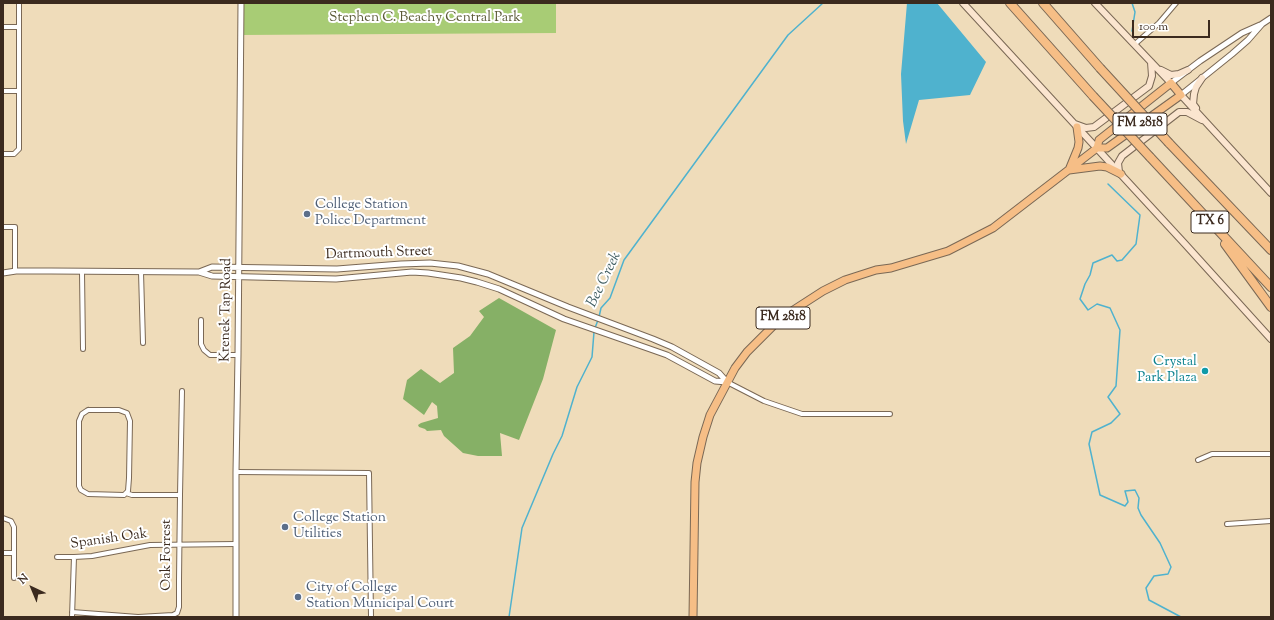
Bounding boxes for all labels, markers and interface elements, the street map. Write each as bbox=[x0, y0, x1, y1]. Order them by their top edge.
park label: Stephen C. Beachy Central Park bbox=[329, 11, 521, 27]
scale bar bbox=[1134, 12, 1212, 38]
text: 100 m bbox=[1139, 18, 1168, 36]
road number: FM 2818 bbox=[1113, 113, 1167, 135]
place label: College Station Police Department bbox=[315, 198, 426, 230]
marker: College Station Police Department bbox=[302, 209, 312, 219]
road number: TX 6 bbox=[1191, 211, 1229, 233]
street label: Dartmouth Street bbox=[325, 244, 433, 264]
water label: Bee Creek bbox=[584, 250, 626, 310]
street label: Krenek Tap Road bbox=[218, 258, 236, 362]
road number: FM 2818 bbox=[756, 307, 810, 329]
place label: Crystal Park Plaza bbox=[1137, 355, 1197, 388]
marker: Crystal Park Plaza bbox=[1200, 366, 1210, 376]
place label: College Station Utilities bbox=[293, 511, 386, 544]
street label: Oak Forrest bbox=[160, 519, 176, 591]
marker: College Station Utilities bbox=[280, 522, 290, 532]
street label: Spanish Oak bbox=[69, 526, 149, 554]
north arrow bbox=[12, 568, 52, 608]
text: N bbox=[15, 571, 32, 588]
place label: City of College Station Municipal Court bbox=[306, 581, 454, 614]
marker: City of College Station Municipal Court bbox=[293, 592, 303, 602]

